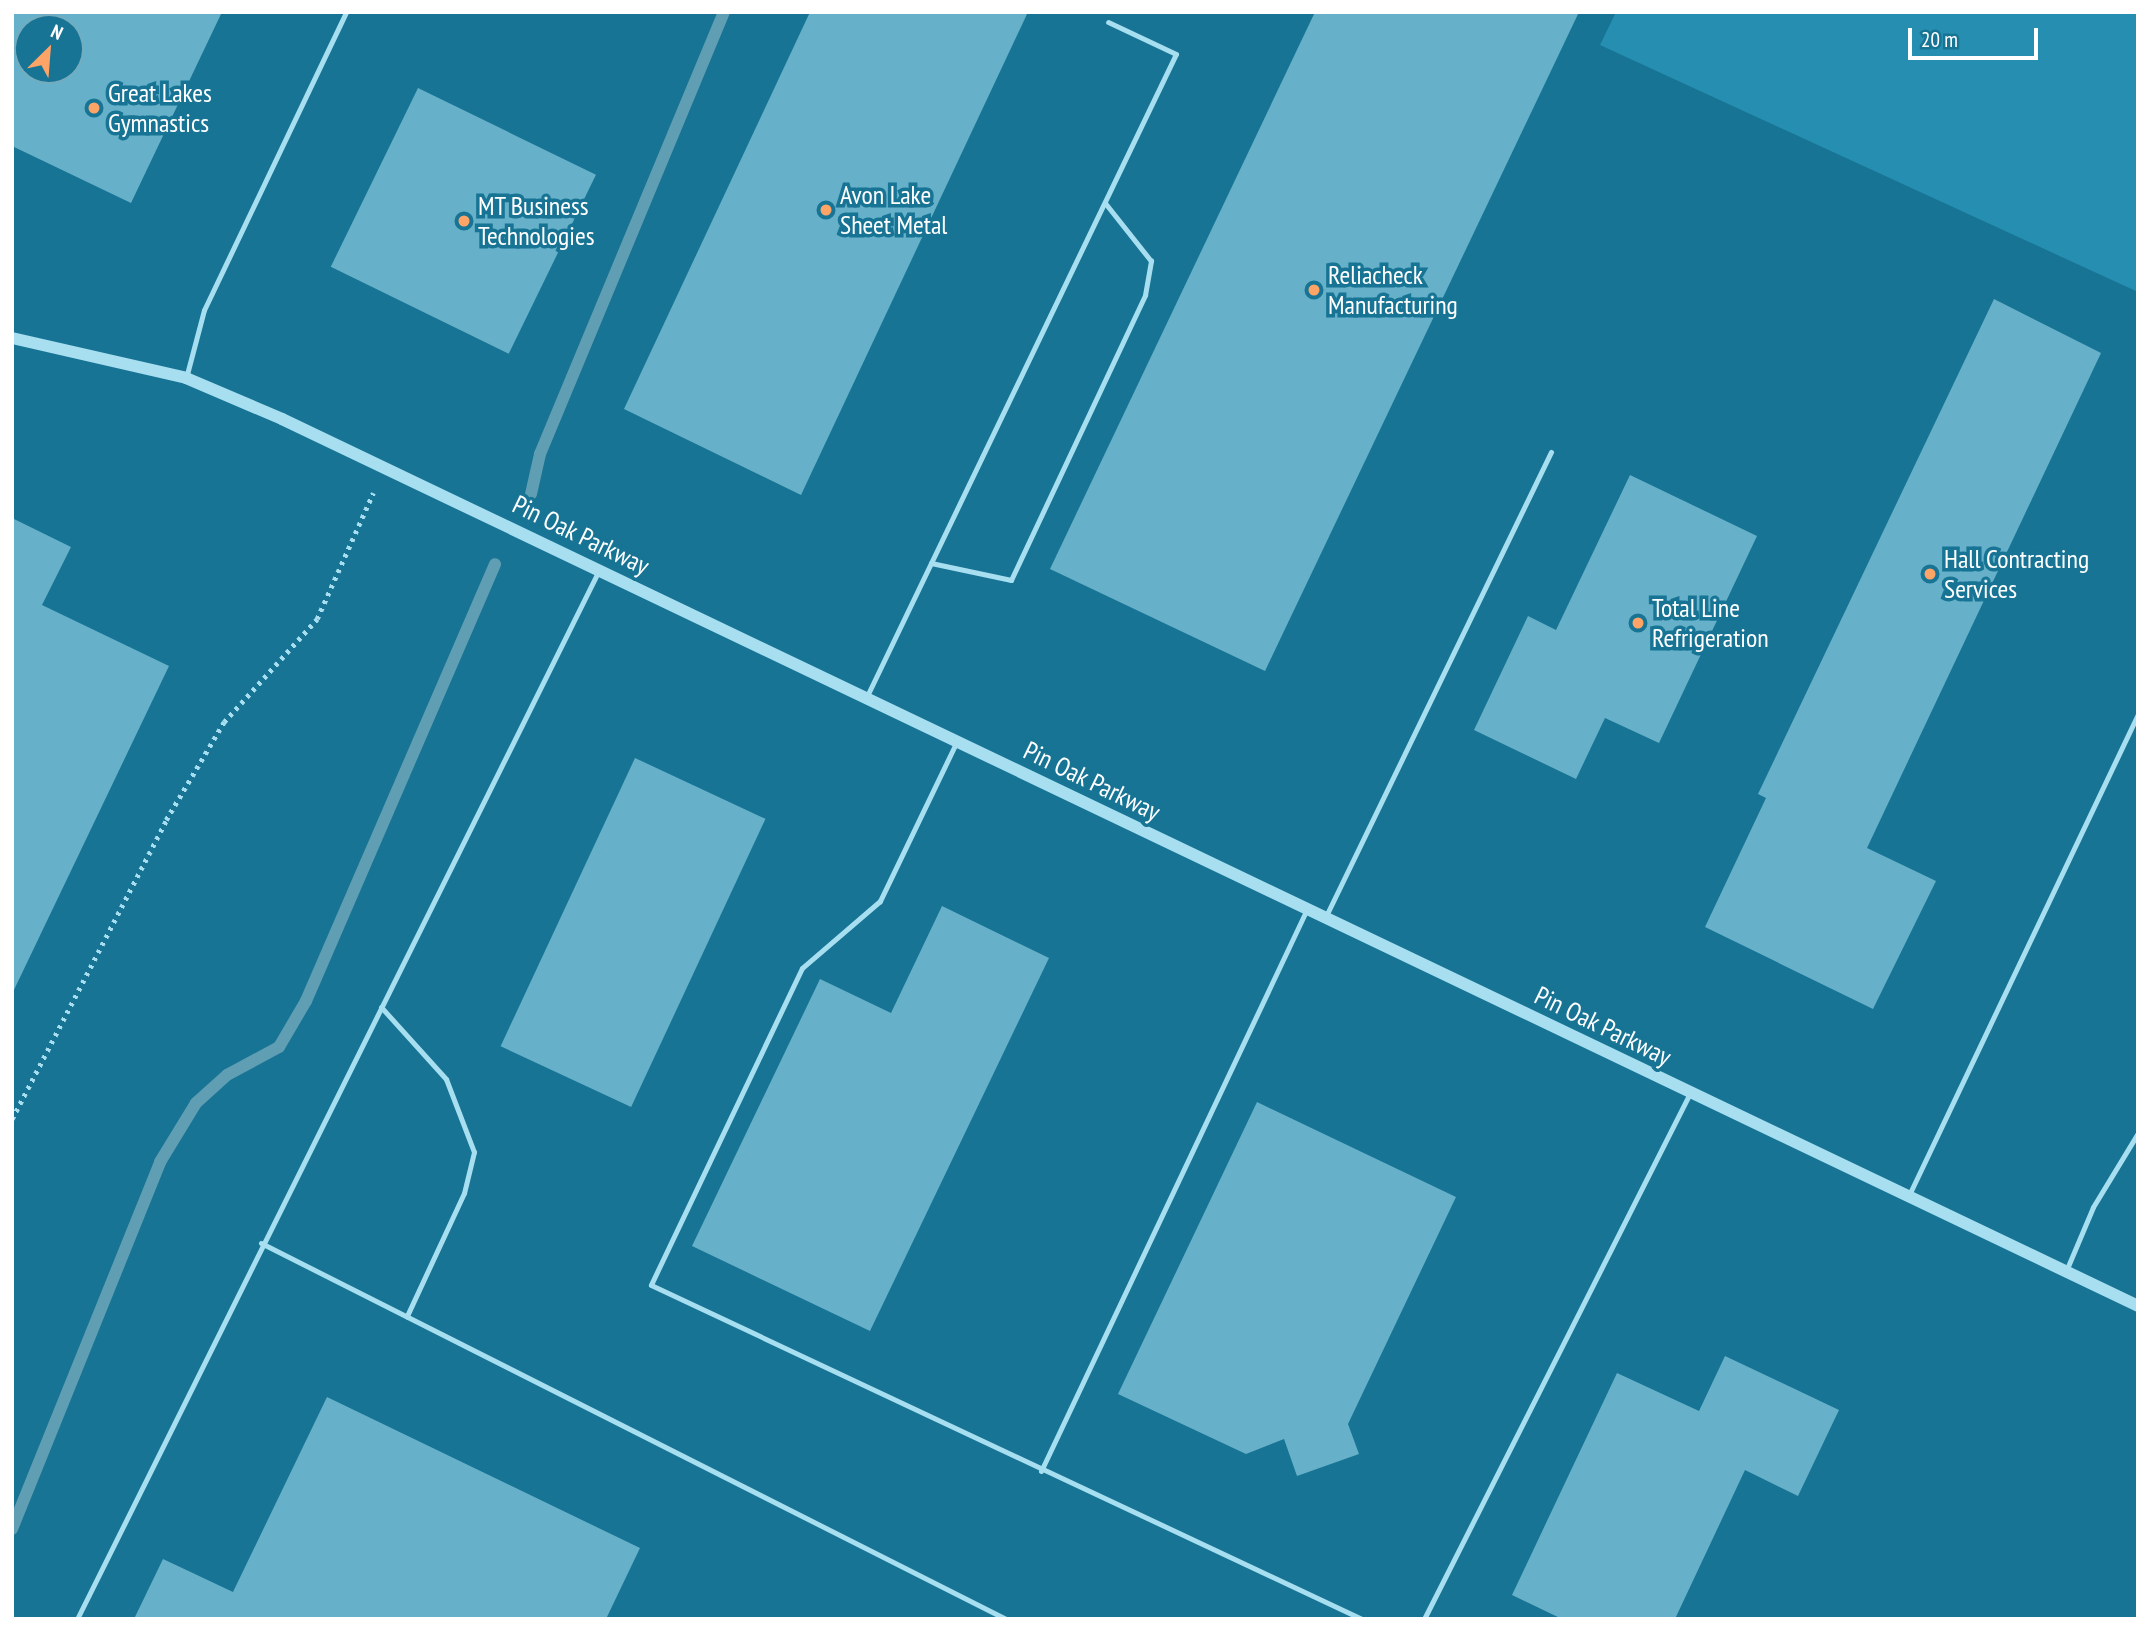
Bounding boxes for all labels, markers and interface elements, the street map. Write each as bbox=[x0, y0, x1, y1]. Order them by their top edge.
north arrow bbox=[14, 14, 84, 84]
scale bar bbox=[1912, 14, 2042, 58]
text: N bbox=[47, 19, 67, 45]
text: 20 m bbox=[1921, 26, 1958, 53]
place label: Great Lakes Gymnastics bbox=[108, 77, 212, 138]
marker: Great Lakes Gymnastics bbox=[86, 100, 102, 116]
place label: Avon Lake Sheet Metal bbox=[840, 179, 947, 241]
place label: MT Business Technologies bbox=[478, 190, 595, 252]
marker: Avon Lake Sheet Metal bbox=[818, 202, 834, 218]
marker: MT Business Technologies bbox=[456, 213, 472, 229]
place label: Reliacheck Manufacturing bbox=[1328, 259, 1458, 320]
marker: Reliacheck Manufacturing bbox=[1306, 282, 1322, 298]
street label: Pin Oak Parkway bbox=[507, 488, 655, 582]
place label: Hall Contracting Services bbox=[1944, 543, 2089, 604]
marker: Hall Contracting Services bbox=[1922, 566, 1938, 582]
place label: Total Line Refrigeration bbox=[1652, 592, 1769, 654]
marker: Total Line Refrigeration bbox=[1630, 615, 1646, 631]
street label: Pin Oak Parkway bbox=[1018, 734, 1166, 828]
street label: Pin Oak Parkway bbox=[1529, 979, 1677, 1073]

